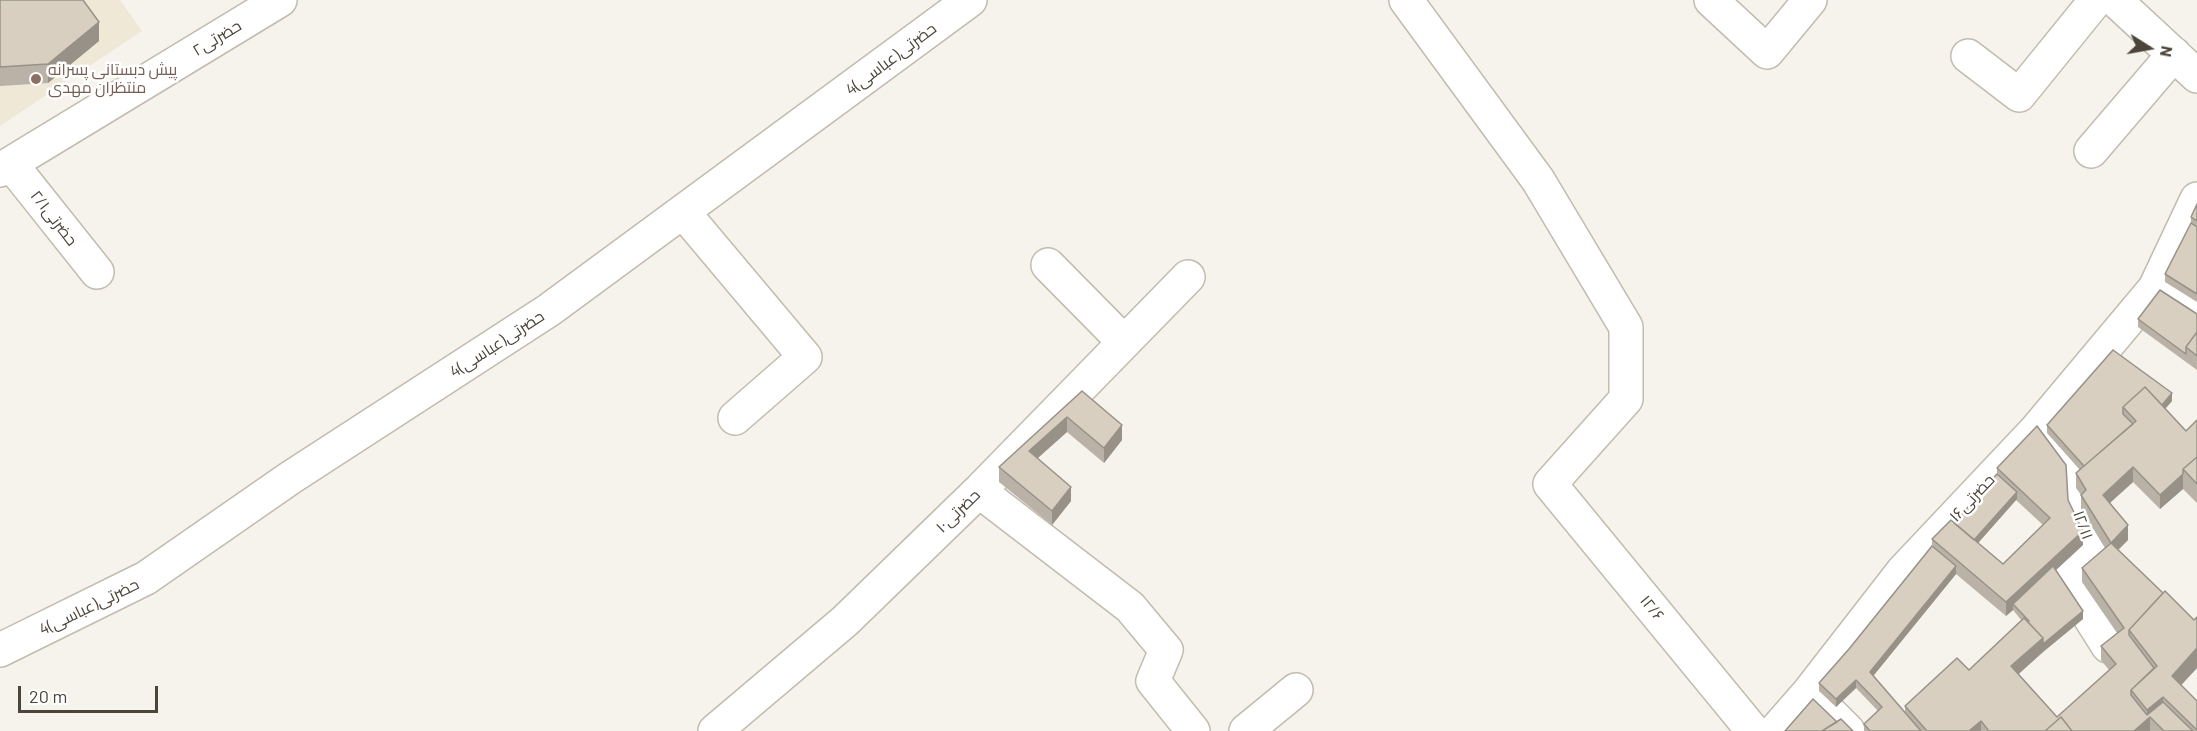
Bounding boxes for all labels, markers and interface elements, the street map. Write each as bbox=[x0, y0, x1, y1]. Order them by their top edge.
street label: حضرتی۲ bbox=[189, 16, 245, 60]
north arrow bbox=[2119, 18, 2179, 78]
street label: 4حضرتی(عباسی) bbox=[842, 19, 940, 99]
text: N bbox=[2157, 44, 2178, 59]
place label: پیش دبستانی پسرانه منتظران مهدی bbox=[48, 60, 177, 98]
marker: پیش دبستانی پسرانه منتظران مهدی bbox=[29, 72, 43, 86]
street label: حضرتی۲/۱ bbox=[26, 186, 82, 250]
street label: 4حضرتی(عباسی) bbox=[446, 306, 548, 382]
street label: حضرتی۱۶ bbox=[1945, 470, 1999, 526]
street label: حضرتی۱۰ bbox=[932, 485, 984, 537]
street label: ۱۲/۱۱ bbox=[2069, 508, 2097, 542]
street label: 4حضرتی(عباسی) bbox=[36, 575, 142, 639]
street label: ۱۲/۶ bbox=[1636, 591, 1668, 625]
scale bar bbox=[21, 674, 160, 712]
text: 20 m bbox=[29, 685, 67, 707]

